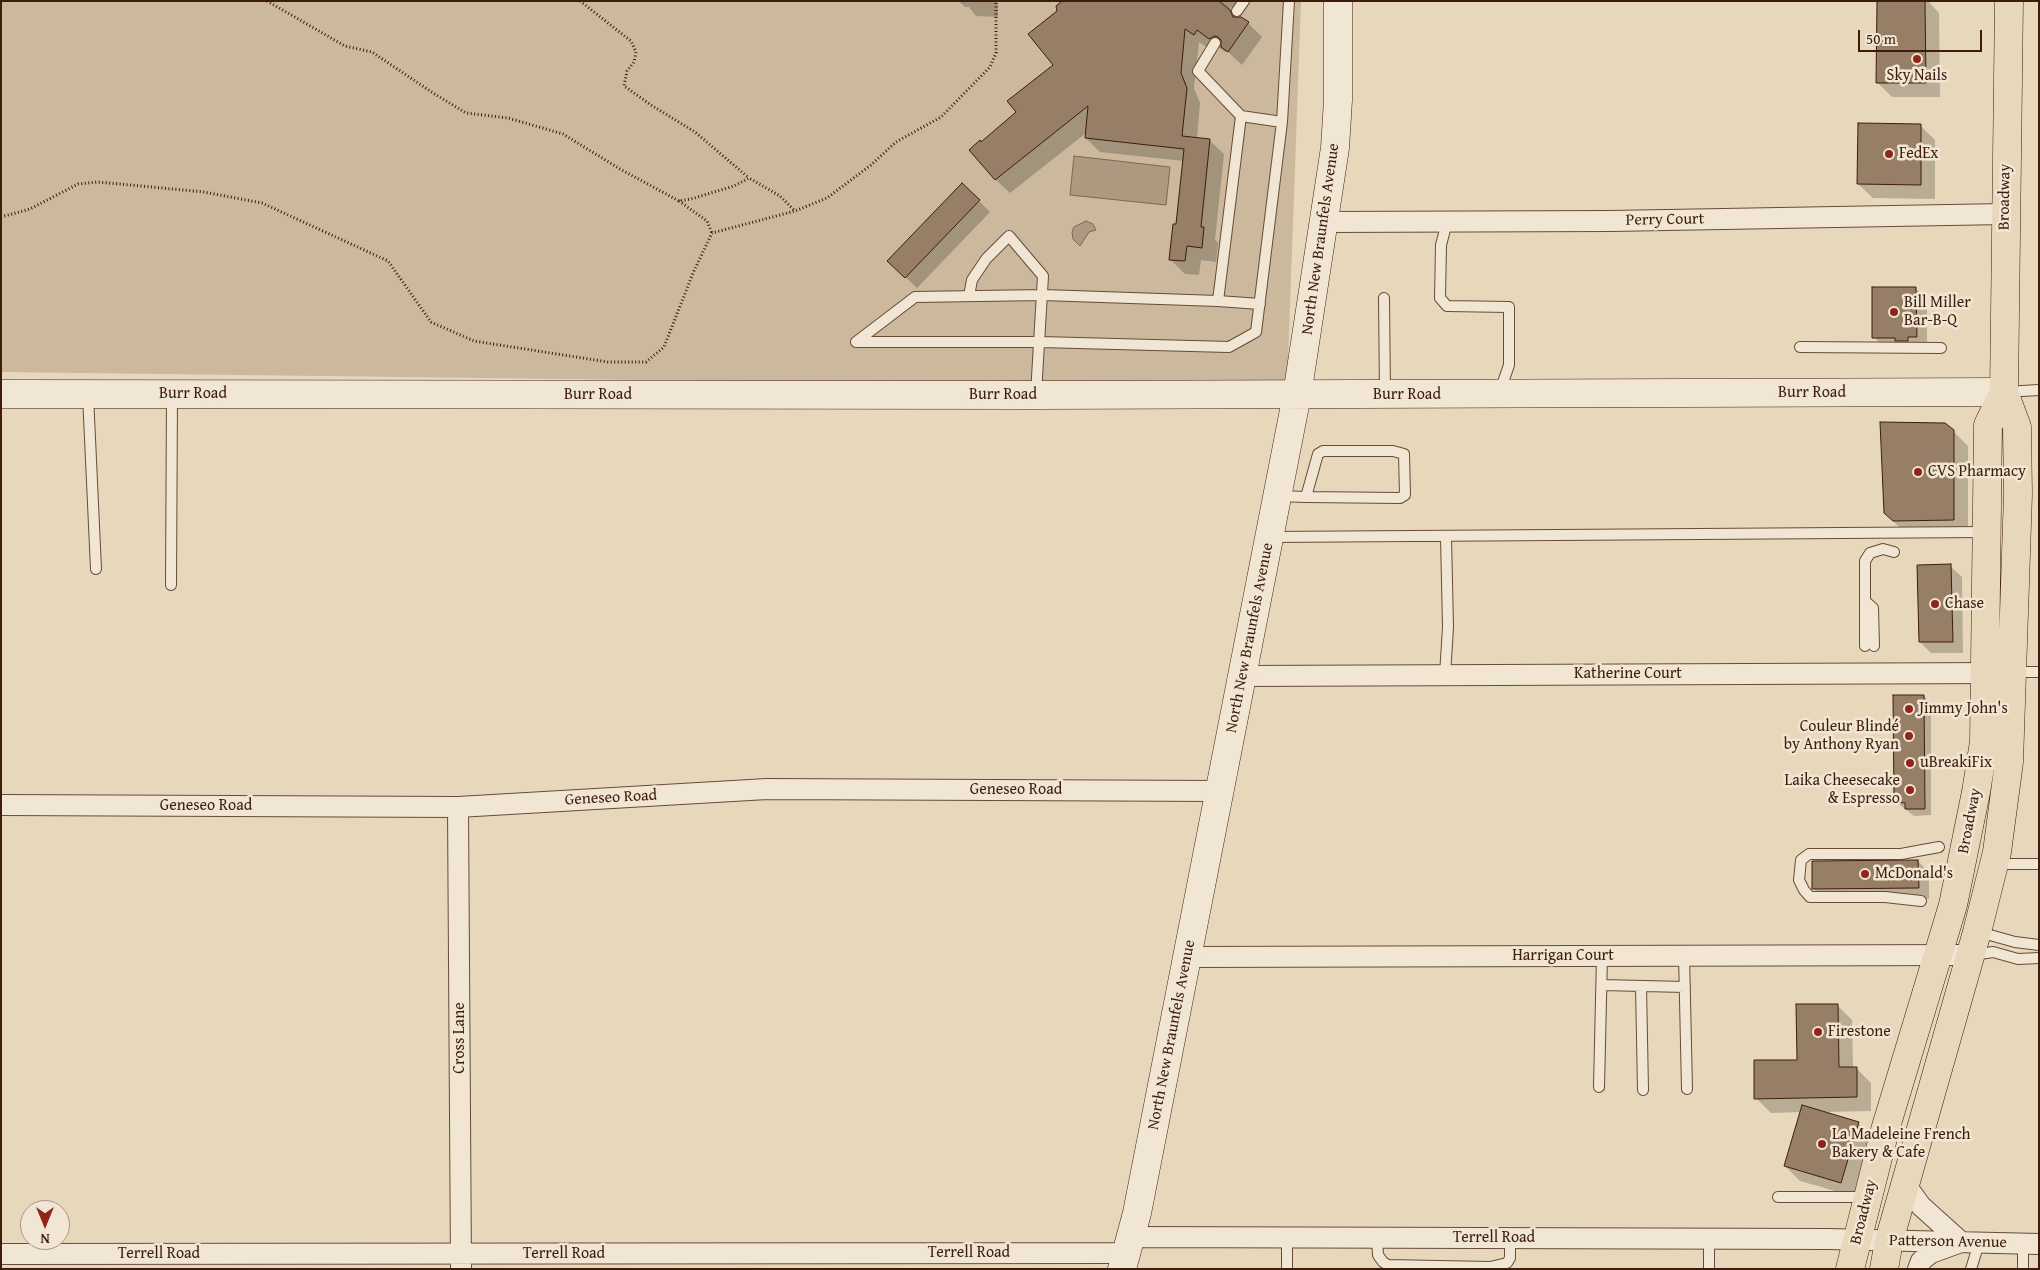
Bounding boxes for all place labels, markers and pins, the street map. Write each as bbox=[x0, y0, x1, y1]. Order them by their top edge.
marker: Sky Nails bbox=[1911, 53, 1923, 65]
place label: Sky Nails bbox=[1887, 66, 1947, 86]
place label: FedEx bbox=[1899, 144, 1938, 164]
marker: FedEx bbox=[1883, 148, 1895, 160]
place label: Bill Miller Bar-B-Q bbox=[1904, 293, 1971, 331]
marker: Bill Miller Bar-B-Q bbox=[1888, 306, 1900, 318]
place label: CVS Pharmacy bbox=[1928, 462, 2026, 482]
marker: CVS Pharmacy bbox=[1912, 466, 1924, 478]
place label: Chase bbox=[1945, 594, 1984, 614]
marker: Chase bbox=[1929, 598, 1941, 610]
place label: Jimmy John's bbox=[1919, 699, 2008, 719]
marker: Jimmy John's bbox=[1903, 703, 1915, 715]
place label: Couleur Blindé by Anthony Ryan bbox=[1784, 717, 1899, 755]
marker: Couleur Blindé by Anthony Ryan bbox=[1903, 730, 1915, 742]
place label: uBreakiFix bbox=[1920, 753, 1992, 773]
marker: uBreakiFix bbox=[1904, 757, 1916, 769]
place label: Laika Cheesecake & Espresso bbox=[1784, 771, 1900, 809]
marker: Laika Cheesecake & Espresso bbox=[1904, 784, 1916, 796]
place label: McDonald's bbox=[1875, 864, 1953, 884]
marker: McDonald's bbox=[1859, 868, 1871, 880]
place label: Firestone bbox=[1828, 1022, 1891, 1042]
marker: Firestone bbox=[1812, 1026, 1824, 1038]
place label: La Madeleine French Bakery & Cafe bbox=[1832, 1125, 1971, 1163]
marker: La Madeleine French Bakery & Cafe bbox=[1816, 1138, 1828, 1150]

